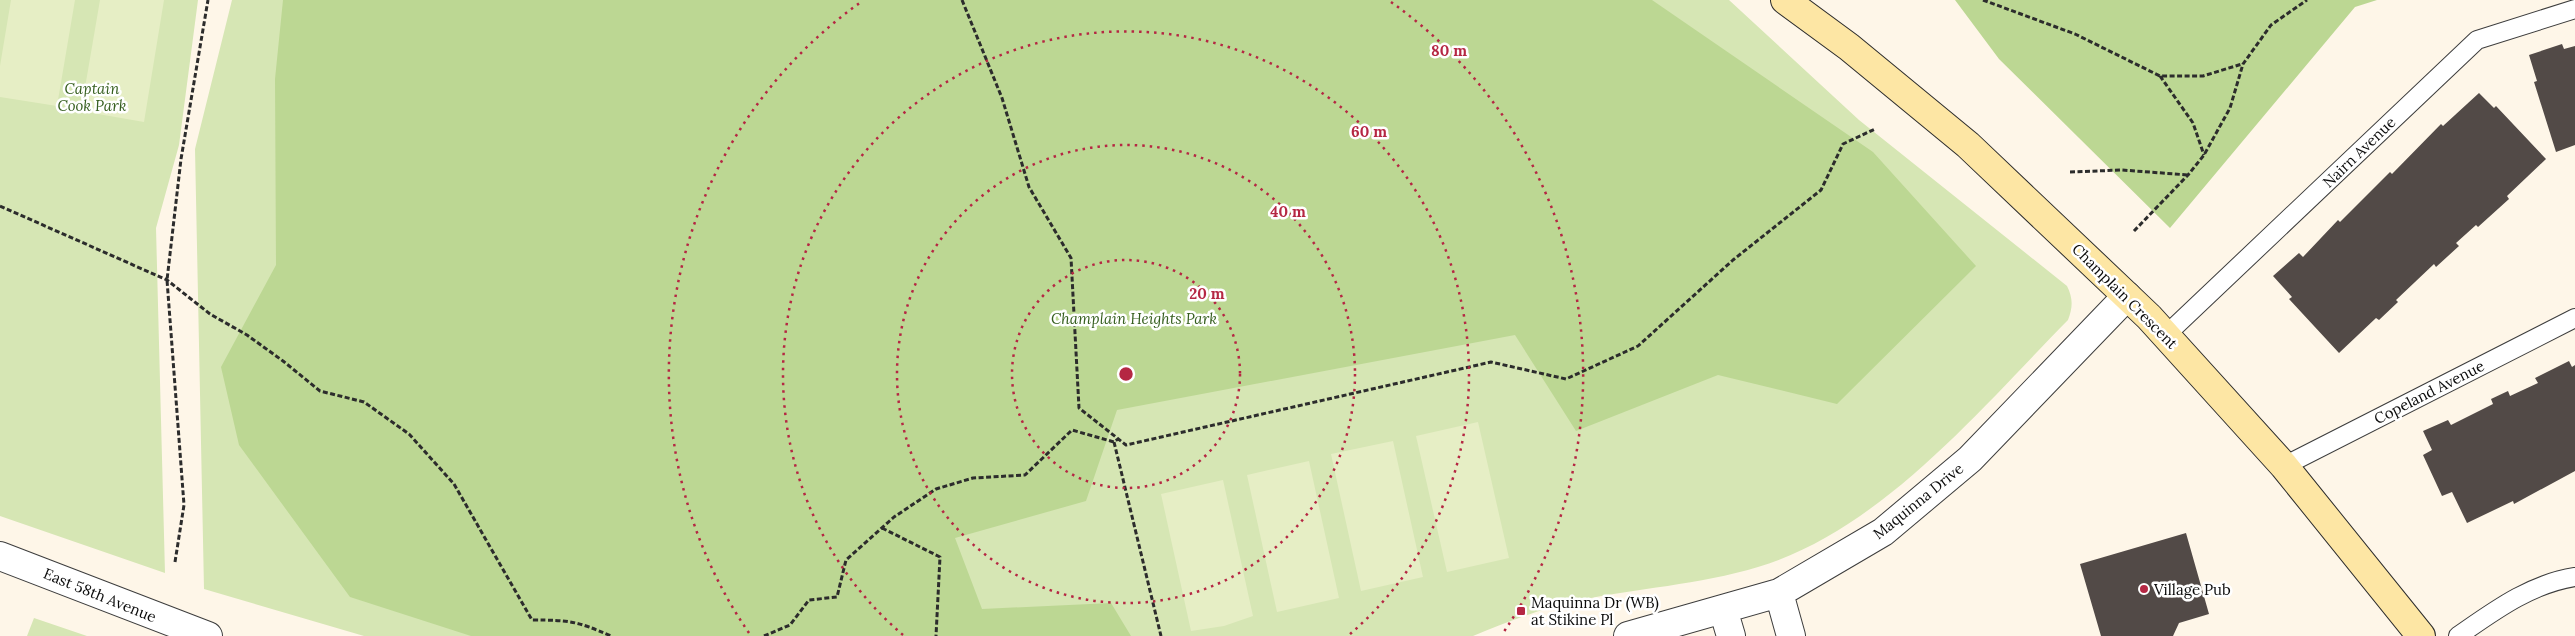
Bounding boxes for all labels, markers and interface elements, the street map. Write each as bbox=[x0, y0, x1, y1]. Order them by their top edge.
text: 80 m bbox=[1431, 41, 1467, 60]
park label: Captain Cook Park bbox=[57, 79, 127, 115]
street label: Nairn Avenue bbox=[2319, 113, 2399, 191]
text: 60 m bbox=[1351, 122, 1387, 141]
text: 40 m bbox=[1270, 202, 1306, 221]
street label: Champlain Crescent bbox=[2068, 239, 2182, 353]
text: 20 m bbox=[1189, 284, 1225, 303]
park label: Champlain Heights Park bbox=[1051, 309, 1217, 328]
street label: Copeland Avenue bbox=[2371, 356, 2487, 428]
centre of rings bbox=[1117, 365, 1135, 383]
street label: Maquinna Drive bbox=[1869, 459, 1967, 543]
street label: East 58th Avenue bbox=[41, 564, 159, 626]
place label: Village Pub bbox=[2153, 580, 2231, 599]
marker: Village Pub bbox=[2138, 583, 2150, 595]
place label: Maquinna Dr (WB) at Stikine Pl bbox=[1531, 593, 1659, 629]
marker: Maquinna Dr (WB) at Stikine Pl bbox=[1515, 605, 1527, 617]

